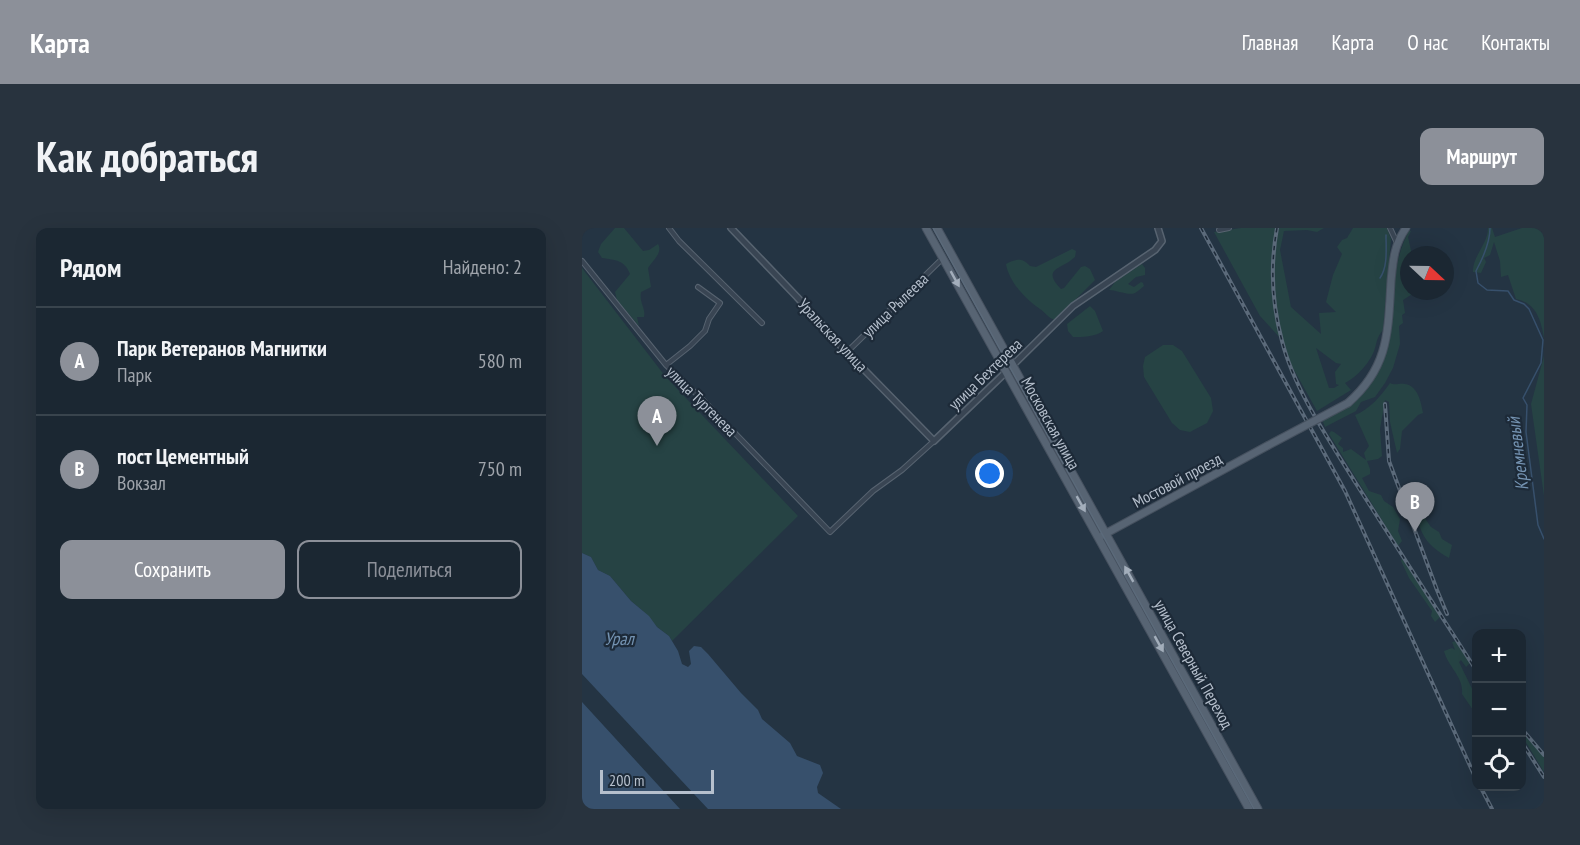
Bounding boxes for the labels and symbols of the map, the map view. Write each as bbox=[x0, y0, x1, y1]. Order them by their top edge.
north arrow bbox=[1400, 246, 1454, 300]
street label: улица Рылеева bbox=[858, 269, 932, 341]
one-way arrow bbox=[950, 271, 960, 288]
street label: Уральская улица bbox=[794, 294, 872, 376]
street label: улица Бехтерева bbox=[944, 334, 1026, 414]
street label: улица Тургенева bbox=[662, 361, 742, 441]
street label: Московская улица bbox=[1017, 373, 1085, 473]
pin: A bbox=[638, 396, 676, 446]
water label: Кремневый bbox=[1501, 414, 1533, 492]
street label: Мостовой проезд bbox=[1129, 448, 1225, 512]
your location bbox=[975, 459, 1004, 488]
pin: B bbox=[1396, 482, 1434, 532]
one-way arrow bbox=[1076, 496, 1086, 513]
one-way arrow bbox=[1124, 565, 1134, 582]
street label: улица Северный Переход bbox=[1150, 596, 1238, 732]
water label: Урал bbox=[604, 627, 636, 650]
one-way arrow bbox=[1153, 635, 1163, 652]
scale bar bbox=[600, 767, 714, 794]

